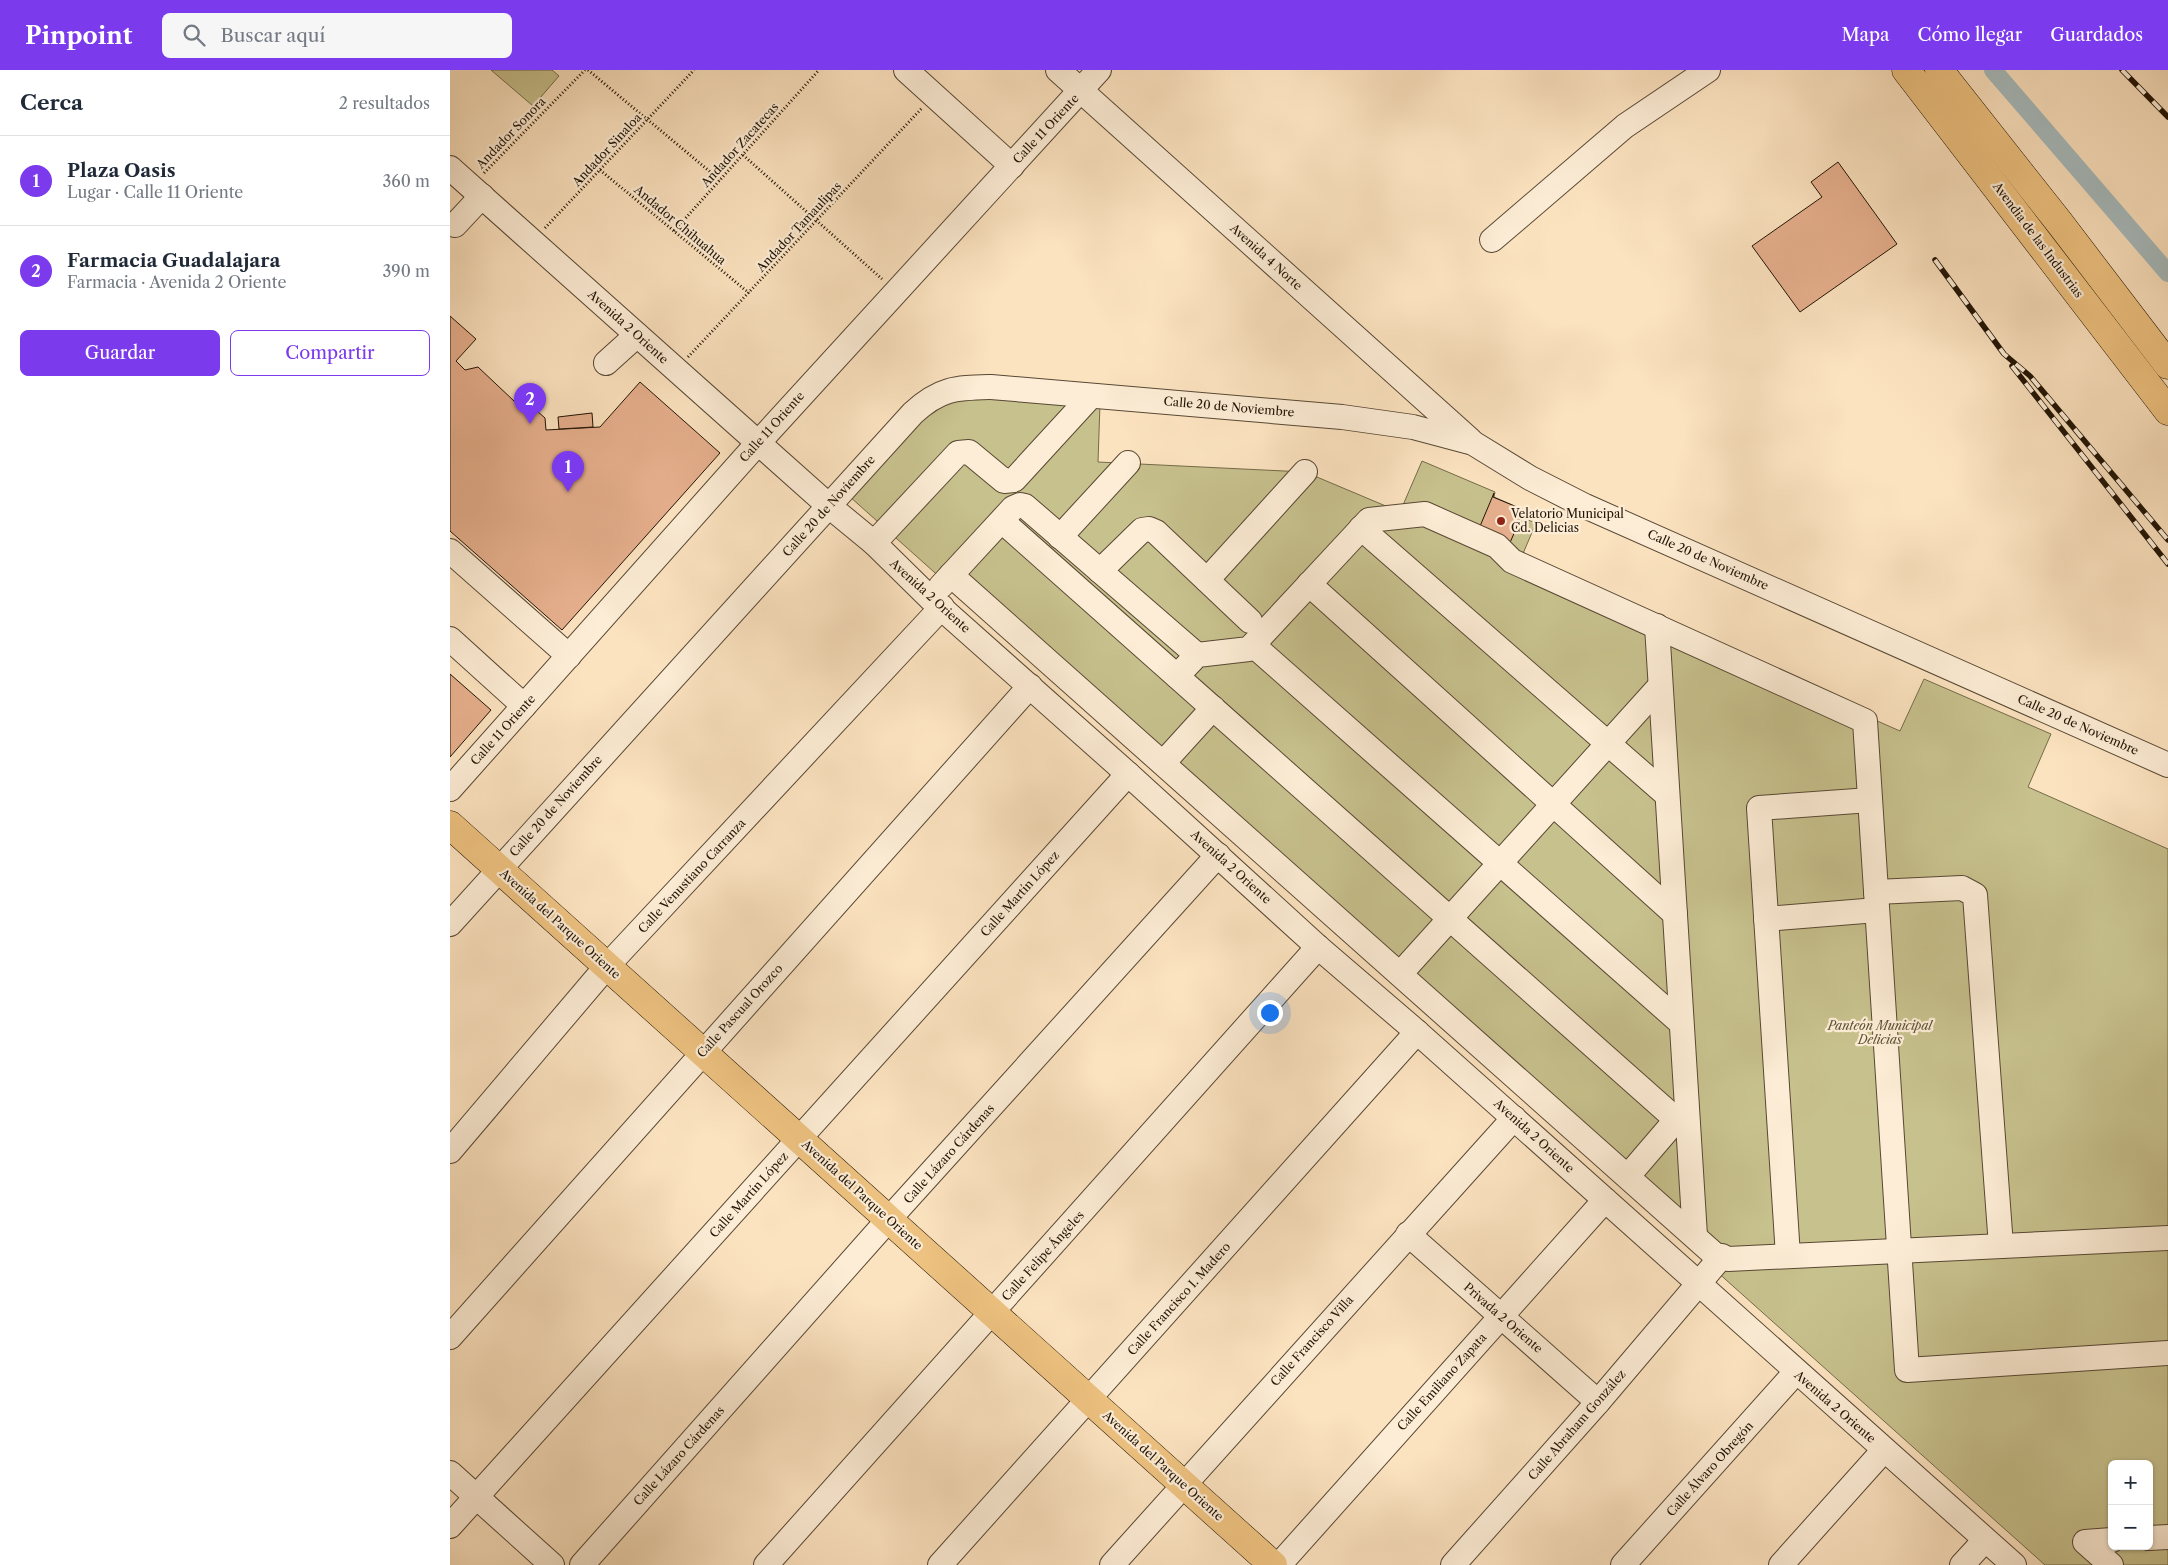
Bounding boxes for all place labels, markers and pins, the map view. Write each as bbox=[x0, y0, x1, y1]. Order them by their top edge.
pin: 2 bbox=[514, 383, 546, 424]
pin: 1 bbox=[552, 451, 584, 492]
place label: Velatorio Municipal Cd. Delicias bbox=[1510, 506, 1624, 535]
marker: Velatorio Municipal Cd. Delicias bbox=[1495, 515, 1507, 527]

